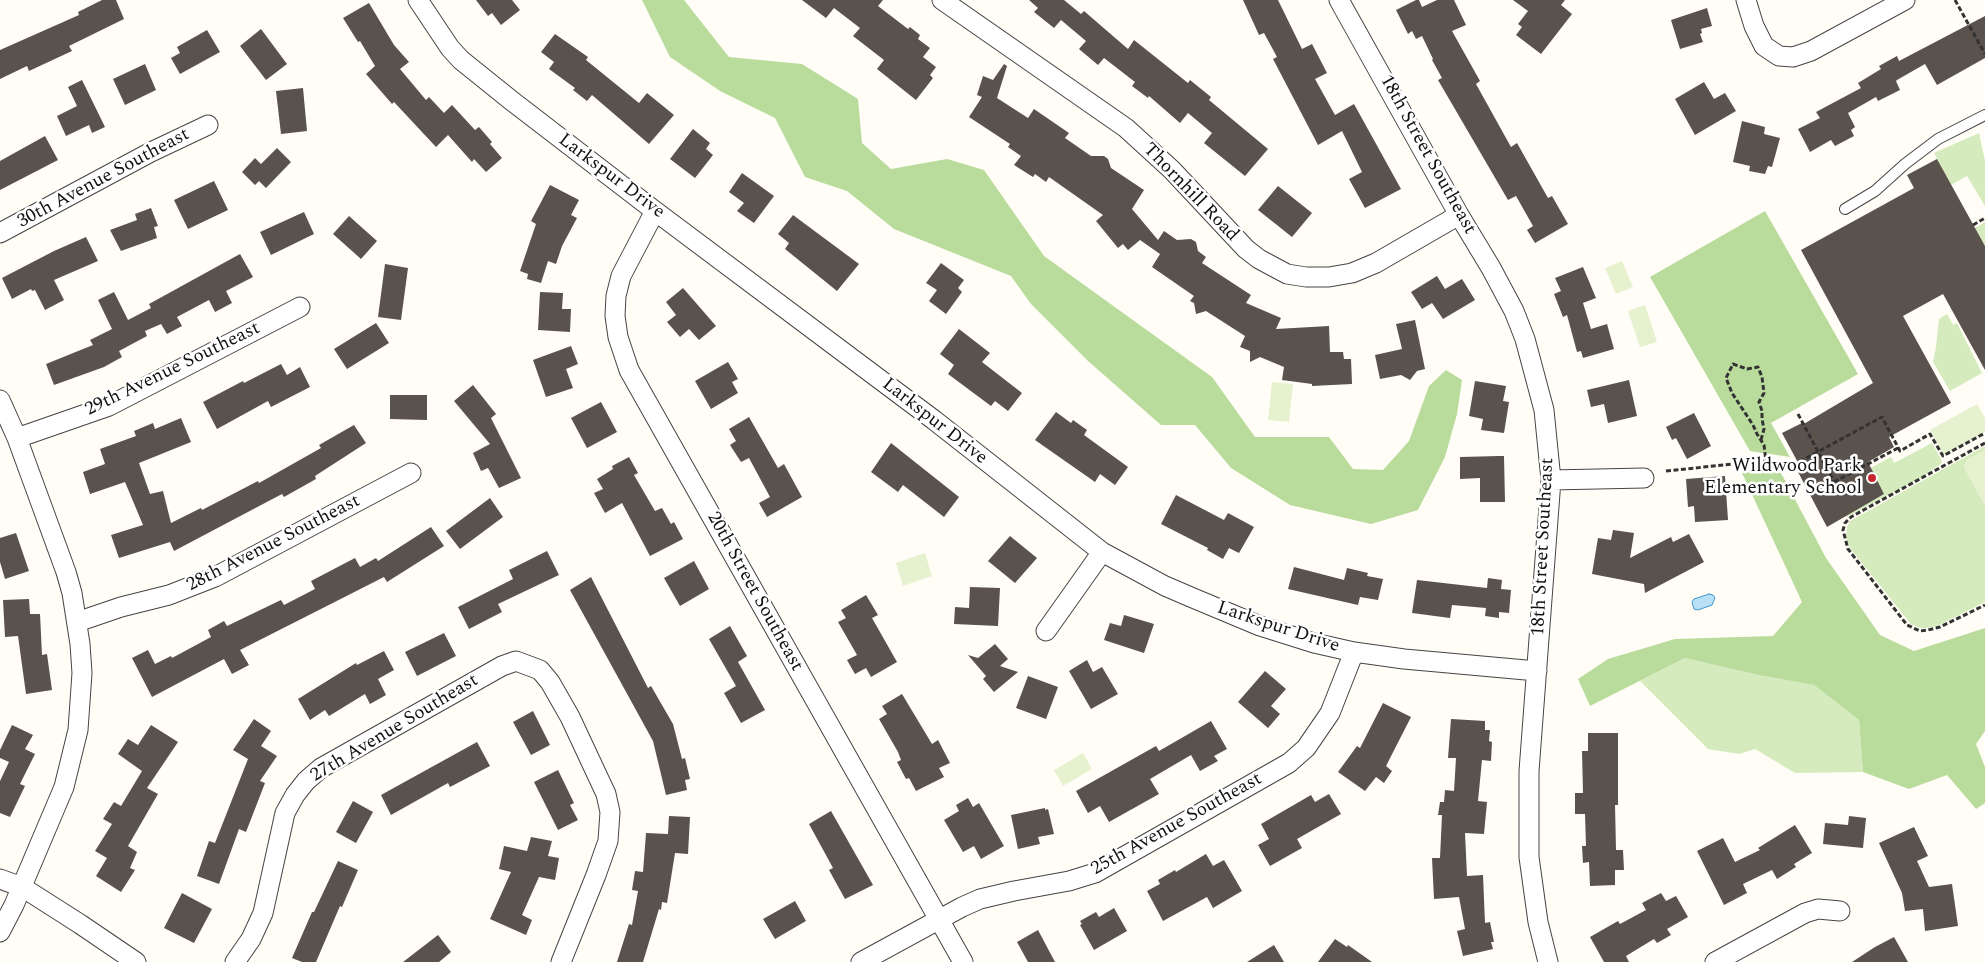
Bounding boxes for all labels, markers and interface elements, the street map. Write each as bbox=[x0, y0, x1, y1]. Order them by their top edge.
street label: 18th Street Southeast bbox=[1374, 71, 1480, 239]
street label: 30th Avenue Southeast bbox=[14, 124, 194, 234]
street label: Larkspur Drive bbox=[553, 130, 669, 224]
street label: Thornhill Road bbox=[1137, 139, 1243, 247]
street label: 29th Avenue Southeast bbox=[82, 318, 264, 422]
street label: Larkspur Drive bbox=[877, 374, 991, 470]
place label: Wildwood Park Elementary School bbox=[1704, 456, 1862, 500]
street label: 18th Street Southeast bbox=[1528, 457, 1560, 637]
marker: Wildwood Park Elementary School bbox=[1866, 472, 1878, 484]
street label: 28th Avenue Southeast bbox=[184, 490, 364, 598]
street label: 20th Street Southeast bbox=[701, 508, 807, 676]
street label: Larkspur Drive bbox=[1214, 597, 1342, 659]
street label: 27th Avenue Southeast bbox=[307, 670, 483, 788]
street label: 25th Avenue Southeast bbox=[1088, 769, 1266, 881]

